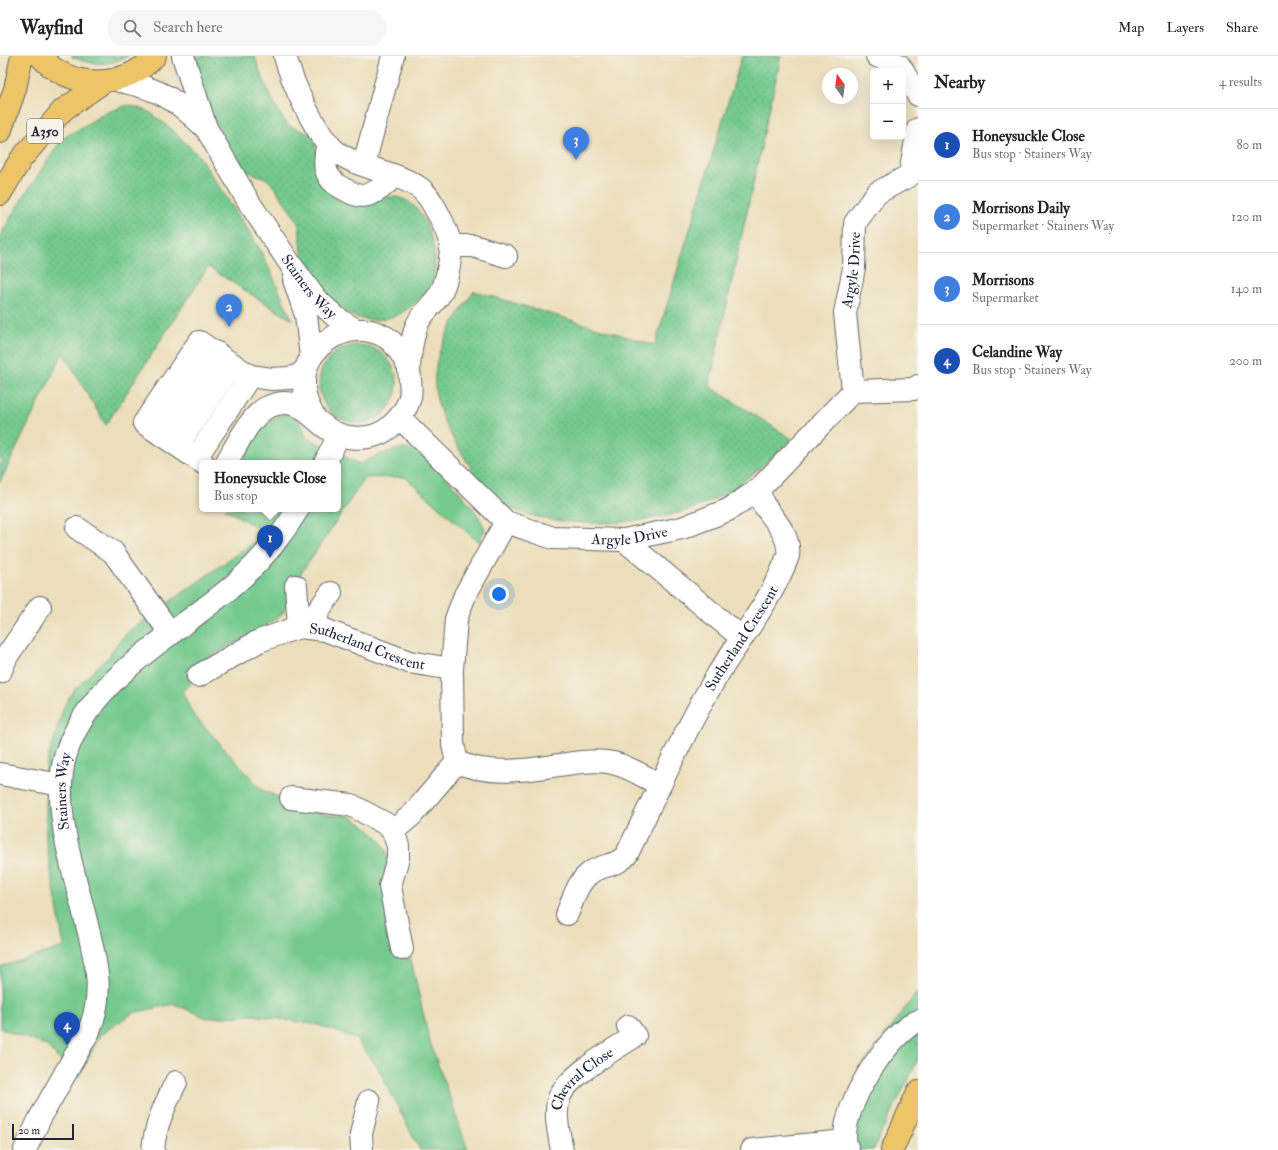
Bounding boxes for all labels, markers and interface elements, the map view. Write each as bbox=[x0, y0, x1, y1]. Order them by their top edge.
search box bbox=[107, 10, 387, 46]
text: Wayfind bbox=[20, 16, 83, 40]
icon: search bbox=[121, 17, 143, 39]
text: Search here bbox=[153, 18, 223, 37]
text: Map bbox=[1118, 19, 1144, 36]
text: Layers bbox=[1166, 19, 1204, 36]
text: Share bbox=[1226, 19, 1258, 36]
north arrow bbox=[822, 68, 858, 104]
map controls bbox=[870, 68, 906, 140]
button: + bbox=[870, 68, 906, 104]
text: Nearby bbox=[934, 72, 985, 93]
text: 4 results bbox=[1219, 74, 1262, 90]
button: − bbox=[870, 104, 906, 140]
road number: A350 bbox=[27, 119, 63, 143]
pin: 3 bbox=[563, 127, 589, 160]
text: Honeysuckle Close bbox=[972, 127, 1085, 146]
text: 1 bbox=[945, 137, 949, 153]
text: 80 m bbox=[1236, 137, 1262, 153]
text: Bus stop · Stainers Way bbox=[972, 146, 1091, 162]
text: Morrisons Daily bbox=[972, 199, 1070, 218]
text: 2 bbox=[944, 209, 950, 225]
text: 120 m bbox=[1231, 209, 1262, 225]
text: Supermarket · Stainers Way bbox=[972, 218, 1114, 234]
street label: Argyle Drive bbox=[837, 232, 864, 311]
street label: Stainers Way bbox=[277, 251, 341, 323]
text: Morrisons bbox=[972, 271, 1034, 290]
text: 3 bbox=[945, 281, 950, 297]
text: 140 m bbox=[1231, 281, 1262, 297]
text: Supermarket bbox=[972, 290, 1039, 306]
pin: 2 bbox=[216, 294, 242, 327]
text: Celandine Way bbox=[972, 343, 1062, 362]
text: 4 bbox=[943, 353, 951, 369]
text: 200 m bbox=[1229, 353, 1262, 369]
text: Bus stop · Stainers Way bbox=[972, 362, 1091, 378]
popup bbox=[199, 460, 341, 512]
text: Honeysuckle Close bbox=[214, 469, 326, 488]
text: Bus stop bbox=[214, 488, 258, 504]
street label: Argyle Drive bbox=[590, 522, 669, 550]
pin: 1 bbox=[257, 525, 283, 558]
street label: Sutherland Crescent bbox=[701, 582, 782, 694]
your location bbox=[489, 584, 509, 604]
street label: Sutherland Crescent bbox=[308, 619, 426, 674]
street label: Stainers Way bbox=[51, 750, 75, 831]
pin: 4 bbox=[54, 1012, 80, 1045]
street label: Chevral Close bbox=[547, 1043, 617, 1112]
scale bar bbox=[12, 1122, 74, 1141]
text: 20 m bbox=[18, 1124, 40, 1137]

